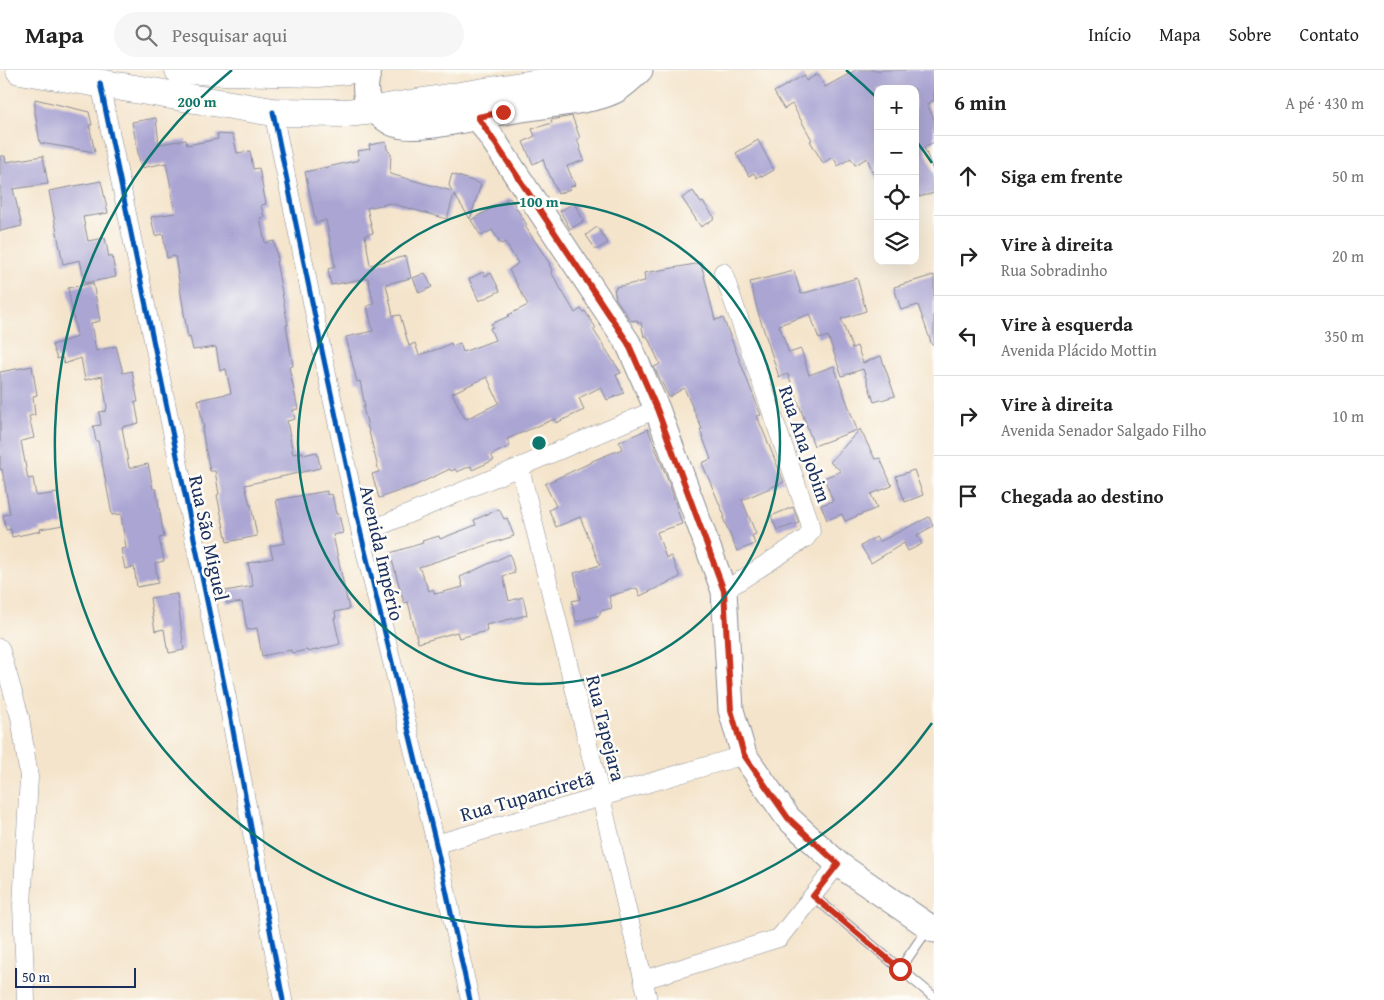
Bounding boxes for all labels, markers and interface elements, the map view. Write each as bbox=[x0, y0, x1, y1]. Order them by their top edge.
search box bbox=[114, 12, 464, 57]
text: Mapa bbox=[25, 17, 84, 52]
icon: search bbox=[132, 21, 160, 49]
text: Pesquisar aqui bbox=[172, 21, 287, 49]
text: Início bbox=[1088, 21, 1131, 48]
text: Mapa bbox=[1159, 21, 1201, 48]
text: Sobre bbox=[1229, 21, 1272, 48]
text: Contato bbox=[1300, 21, 1359, 48]
map controls bbox=[874, 85, 919, 265]
button: + bbox=[874, 85, 919, 130]
text: 6 min bbox=[954, 87, 1006, 118]
text: 200 m bbox=[177, 91, 217, 112]
text: A pé · 430 m bbox=[1285, 91, 1364, 115]
route end bbox=[492, 101, 515, 124]
button: − bbox=[874, 130, 919, 175]
icon: ahead bbox=[954, 162, 982, 190]
text: Siga em frente bbox=[1001, 162, 1123, 190]
text: 50 m bbox=[1332, 164, 1364, 188]
button: locate bbox=[874, 175, 919, 220]
text: 100 m bbox=[519, 191, 559, 212]
button: layers bbox=[874, 220, 919, 265]
text: Vire à direita bbox=[1001, 230, 1113, 258]
icon: right bbox=[954, 242, 982, 270]
text: 20 m bbox=[1332, 244, 1364, 268]
text: Rua Sobradinho bbox=[1001, 258, 1107, 282]
text: Vire à esquerda bbox=[1001, 310, 1133, 338]
icon: left bbox=[954, 322, 982, 350]
text: 350 m bbox=[1324, 324, 1364, 348]
text: Avenida Plácido Mottin bbox=[1001, 338, 1157, 362]
street label: Rua Ana Jobim bbox=[772, 381, 839, 507]
text: Vire à direita bbox=[1001, 390, 1113, 418]
icon: right bbox=[954, 402, 982, 430]
text: 10 m bbox=[1332, 404, 1364, 428]
text: Avenida Senador Salgado Filho bbox=[1001, 418, 1206, 442]
centre of rings bbox=[530, 434, 548, 452]
street label: Rua São Miguel bbox=[182, 472, 237, 604]
street label: Avenida Império bbox=[353, 482, 412, 623]
icon: arrive bbox=[954, 482, 982, 510]
text: Chegada ao destino bbox=[1001, 482, 1164, 510]
street label: Rua Tapejara bbox=[579, 672, 634, 785]
street label: Rua Tupanciretã bbox=[457, 762, 598, 828]
route start bbox=[889, 958, 912, 981]
scale bar bbox=[15, 965, 136, 988]
text: 50 m bbox=[22, 967, 50, 987]

